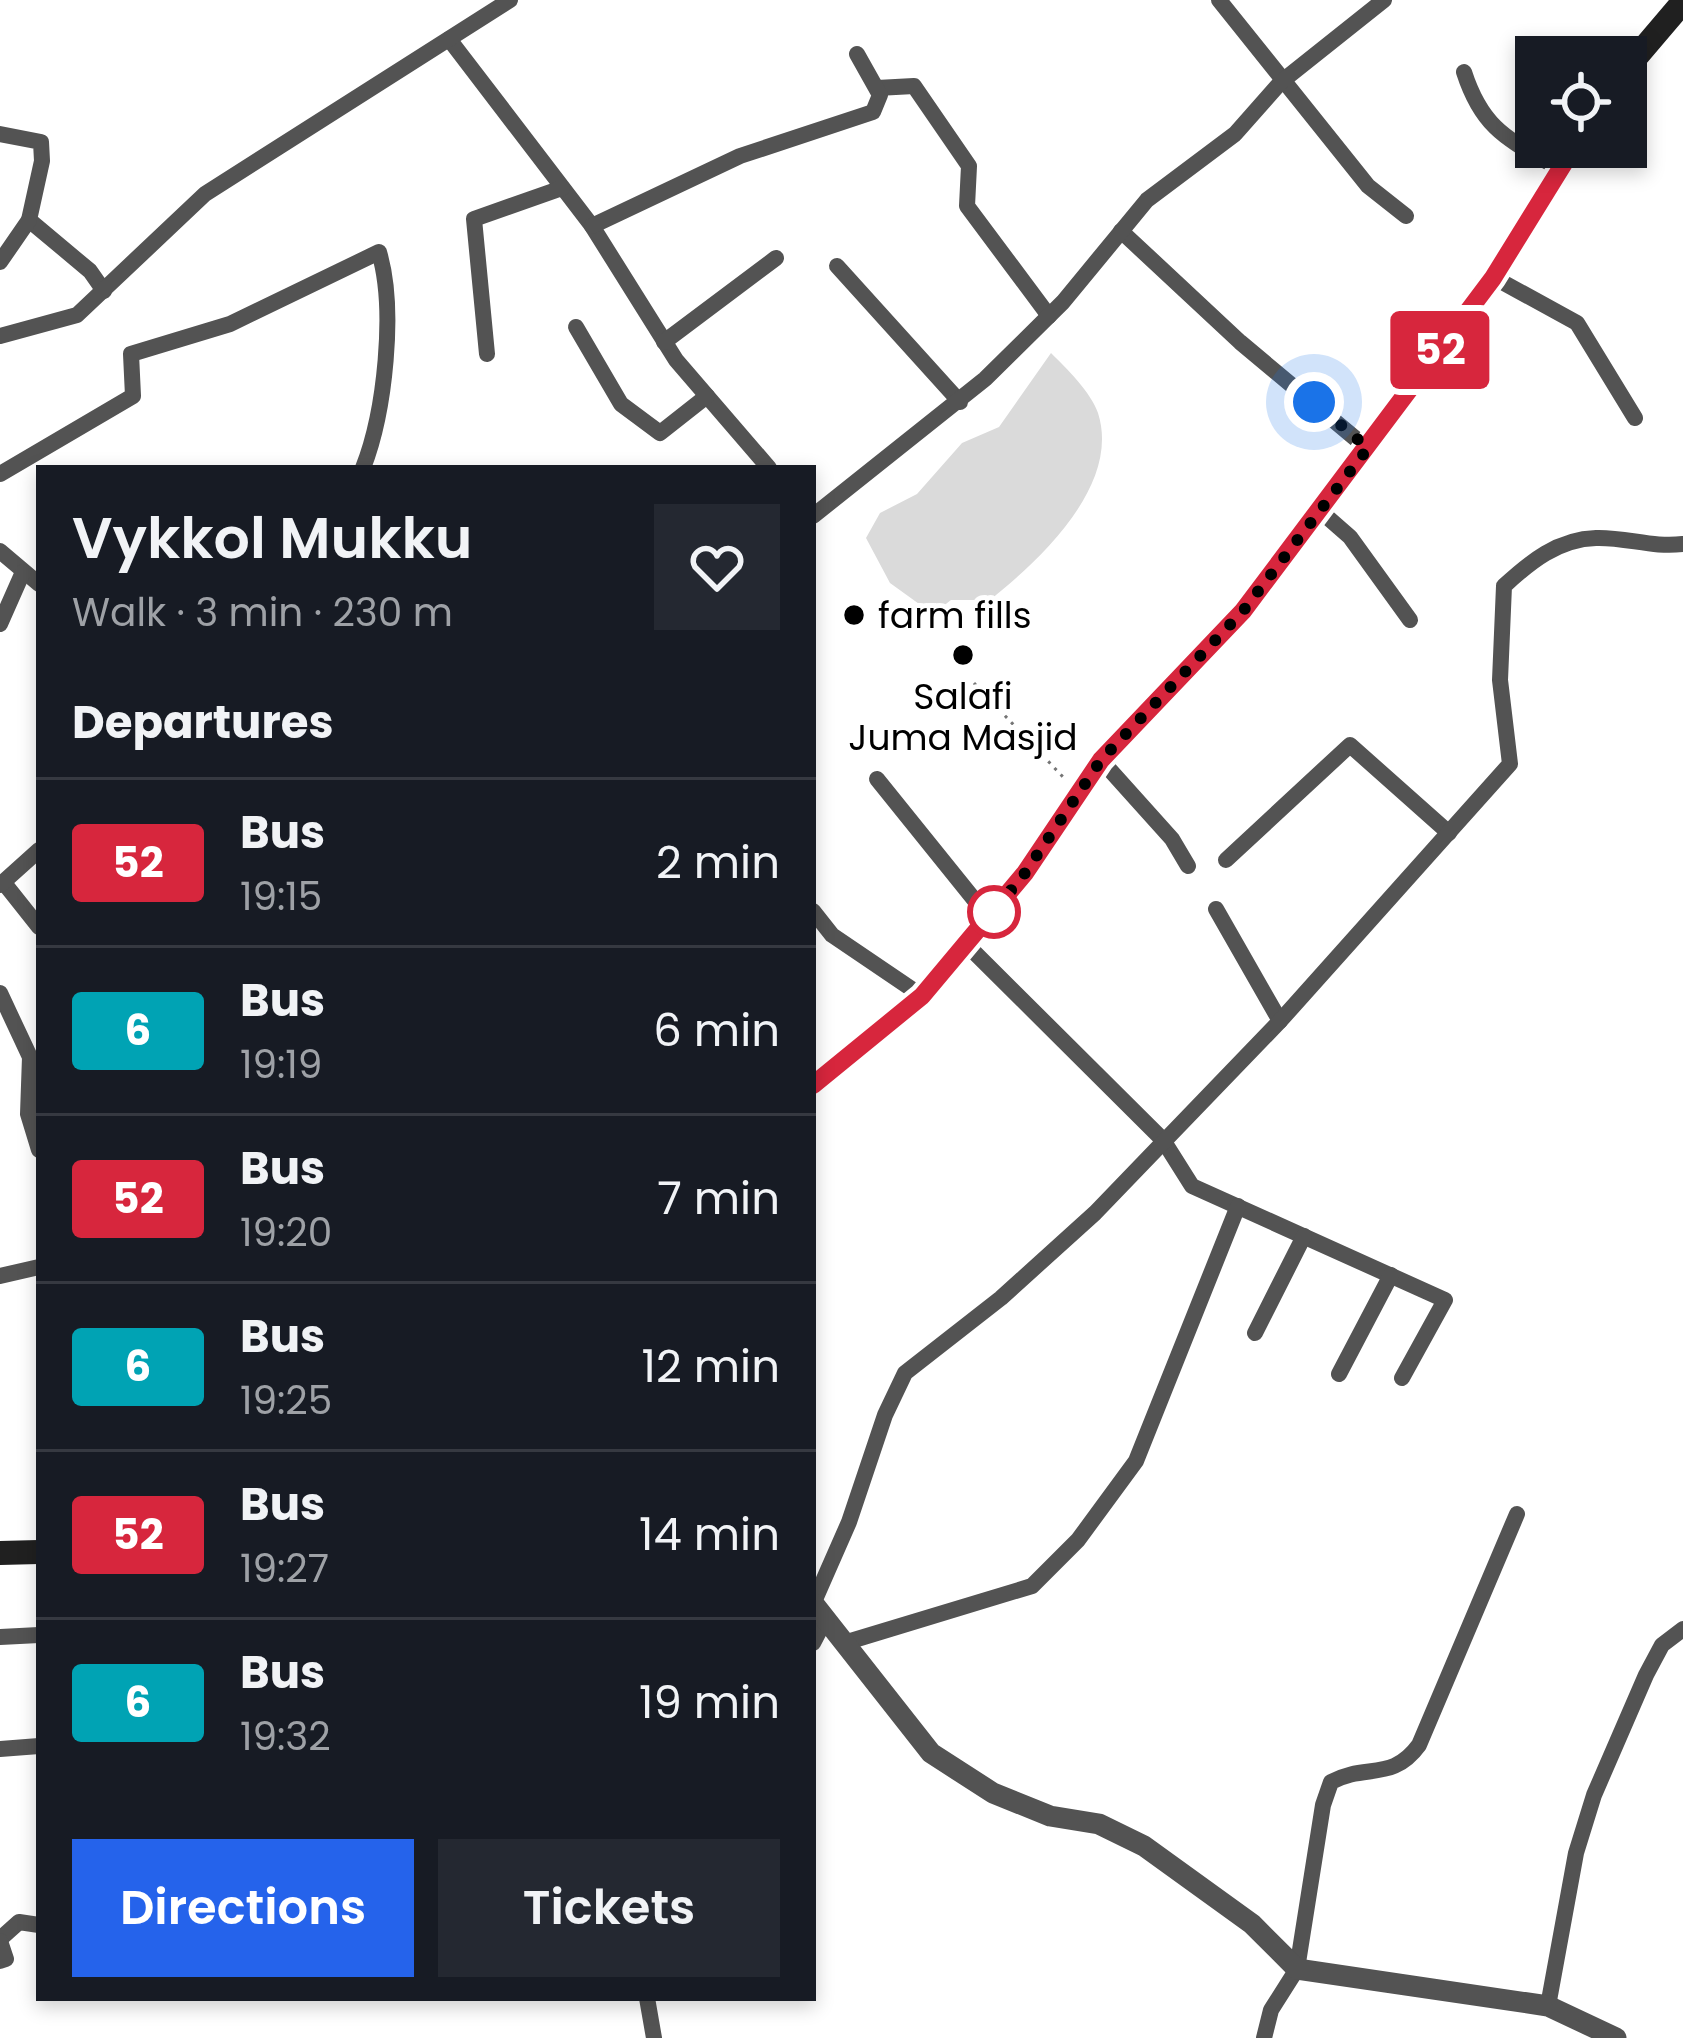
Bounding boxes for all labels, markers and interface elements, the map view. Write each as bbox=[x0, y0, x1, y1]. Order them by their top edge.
map controls bbox=[1515, 36, 1647, 168]
button: locate bbox=[1515, 36, 1647, 168]
line badge: 52 bbox=[1386, 311, 1494, 389]
text: 52 bbox=[1414, 320, 1466, 379]
your location bbox=[1284, 372, 1344, 432]
text: Vykkol Mukku bbox=[72, 498, 473, 578]
button: heart bbox=[654, 504, 780, 630]
text: Walk · 3 min · 230 m bbox=[72, 585, 453, 640]
place label: farm fills bbox=[878, 590, 1032, 641]
marker: farm fills bbox=[841, 602, 867, 628]
marker: Salafi Juma Masjid bbox=[950, 642, 976, 668]
place label: Salafi Juma Masjid bbox=[848, 671, 1078, 763]
text: Departures bbox=[72, 691, 334, 754]
text: Bus bbox=[240, 801, 325, 864]
text: 2 min bbox=[656, 831, 780, 894]
text: 52 bbox=[112, 833, 164, 892]
text: 19:15 bbox=[240, 869, 322, 924]
unlabelled marker bbox=[969, 887, 1019, 937]
text: Bus bbox=[240, 969, 325, 1032]
text: 6 min bbox=[653, 999, 780, 1062]
text: 6 bbox=[125, 1001, 151, 1060]
text: 19:19 bbox=[240, 1037, 322, 1092]
text: Bus bbox=[240, 1137, 325, 1200]
text: 7 min bbox=[657, 1167, 780, 1230]
text: 52 bbox=[112, 1169, 164, 1228]
text: 19:20 bbox=[240, 1205, 332, 1260]
text: Bus bbox=[240, 1305, 325, 1368]
text: 12 min bbox=[641, 1335, 780, 1398]
text: 6 bbox=[125, 1337, 151, 1396]
text: 19:25 bbox=[240, 1373, 332, 1428]
text: Bus bbox=[240, 1473, 325, 1536]
text: 14 min bbox=[639, 1503, 780, 1566]
text: 52 bbox=[112, 1505, 164, 1564]
text: 19:27 bbox=[240, 1541, 329, 1596]
text: Bus bbox=[240, 1641, 325, 1704]
text: 19 min bbox=[639, 1671, 780, 1734]
text: 6 bbox=[125, 1673, 151, 1732]
text: 19:32 bbox=[240, 1709, 331, 1764]
button: Directions bbox=[72, 1839, 414, 1977]
button: Tickets bbox=[438, 1839, 780, 1977]

